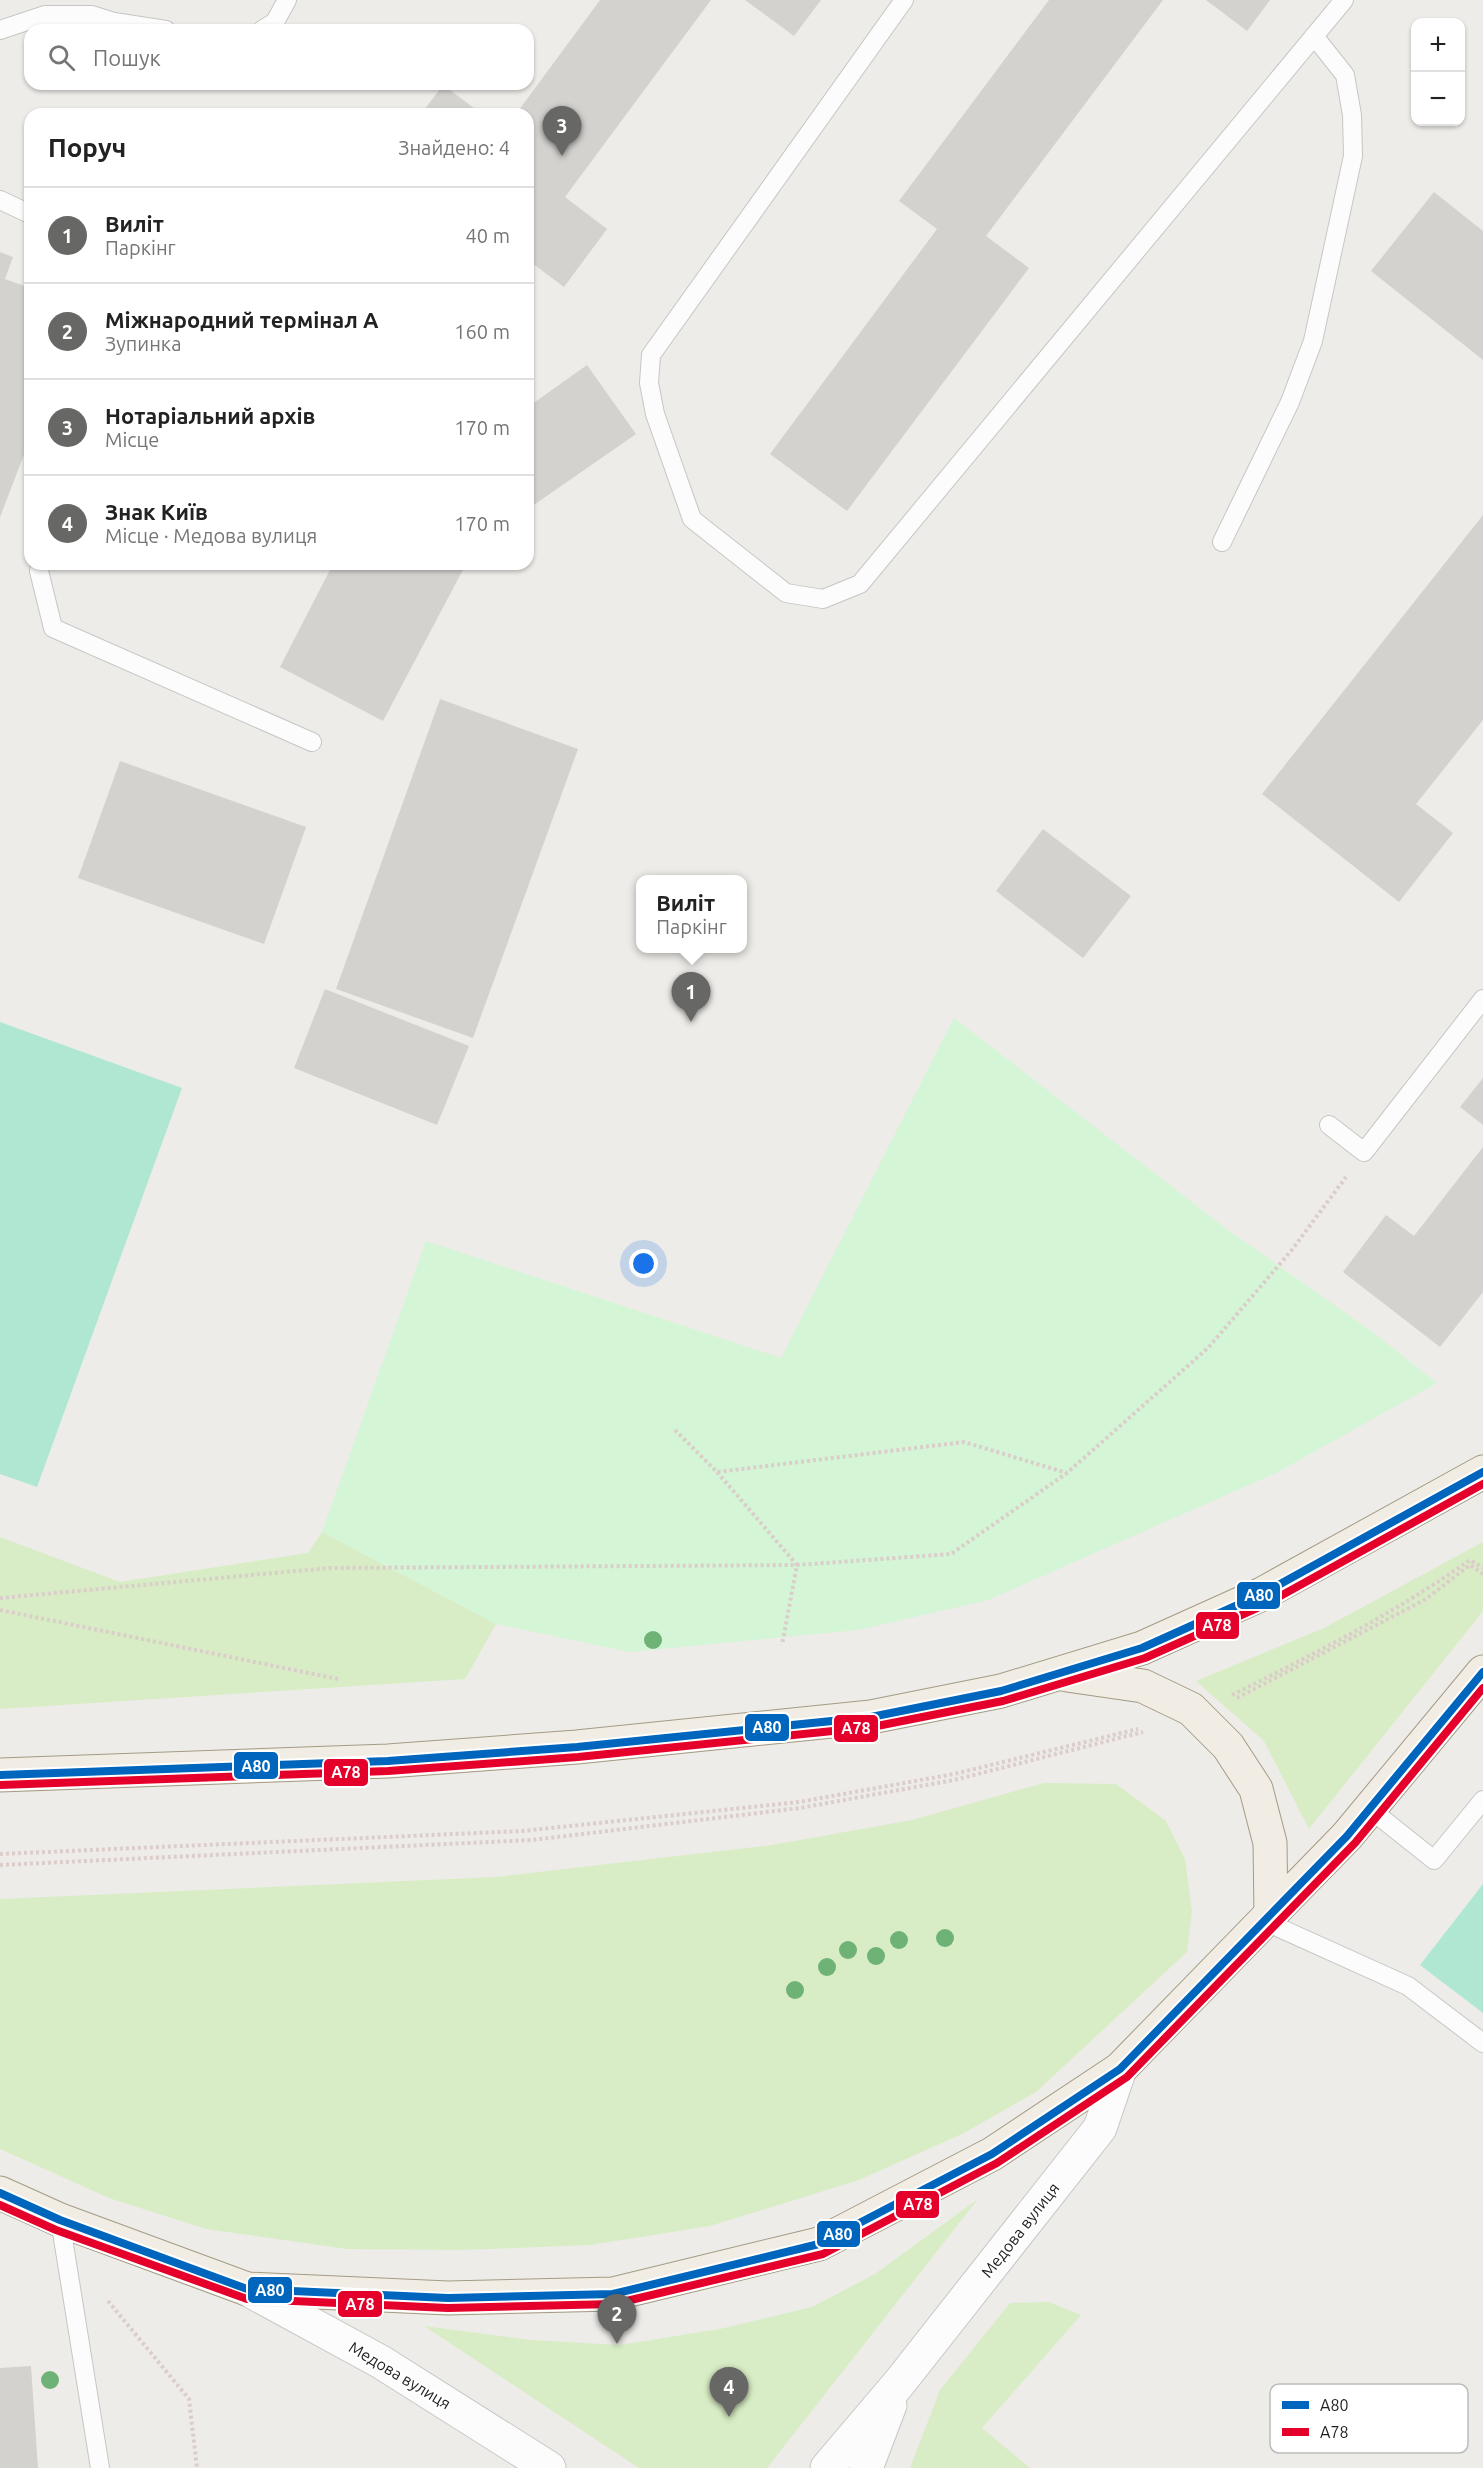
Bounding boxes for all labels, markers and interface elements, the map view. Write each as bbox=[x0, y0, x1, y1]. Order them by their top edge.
map controls bbox=[1411, 18, 1465, 126]
button: + bbox=[1411, 18, 1465, 72]
search box bbox=[24, 24, 534, 90]
icon: search bbox=[45, 41, 78, 74]
text: Пошук bbox=[93, 45, 161, 70]
button: − bbox=[1411, 72, 1465, 126]
pin: 3 bbox=[542, 106, 582, 156]
text: Поруч bbox=[48, 133, 126, 162]
text: Знайдено: 4 bbox=[398, 136, 510, 159]
text: Виліт bbox=[105, 211, 164, 236]
text: 1 bbox=[62, 224, 73, 247]
text: 40 m bbox=[466, 224, 510, 247]
text: Паркінг bbox=[105, 236, 176, 259]
text: Міжнародний термінал А bbox=[105, 307, 379, 332]
text: 2 bbox=[62, 320, 73, 343]
text: 160 m bbox=[454, 320, 510, 343]
text: Зупинка bbox=[105, 332, 181, 355]
text: Нотаріальний архів bbox=[105, 403, 315, 428]
text: 3 bbox=[62, 416, 73, 439]
text: 170 m bbox=[454, 416, 510, 439]
text: Місце bbox=[105, 428, 159, 451]
text: Знак Київ bbox=[105, 499, 208, 524]
text: 4 bbox=[62, 512, 73, 535]
text: 170 m bbox=[454, 512, 510, 535]
text: Місце · Медова вулиця bbox=[105, 524, 317, 547]
popup bbox=[636, 875, 747, 953]
text: Виліт bbox=[656, 890, 715, 915]
text: Паркінг bbox=[656, 915, 727, 938]
pin: 1 bbox=[672, 972, 710, 1022]
your location bbox=[629, 1249, 658, 1278]
line badge: А80 bbox=[1236, 1581, 1281, 1610]
text: А80 bbox=[1244, 1586, 1274, 1604]
line badge: А78 bbox=[1195, 1611, 1240, 1640]
text: А78 bbox=[1202, 1616, 1232, 1634]
line badge: А80 bbox=[744, 1713, 790, 1742]
line badge: А78 bbox=[833, 1714, 879, 1743]
text: А80 bbox=[752, 1718, 782, 1736]
text: А78 bbox=[841, 1719, 871, 1737]
line badge: А80 bbox=[233, 1751, 279, 1780]
text: А80 bbox=[241, 1757, 271, 1775]
line badge: А78 bbox=[323, 1758, 369, 1787]
text: А78 bbox=[331, 1763, 361, 1781]
street label: Медова вулиця bbox=[977, 2179, 1063, 2281]
line badge: А78 bbox=[895, 2190, 940, 2219]
text: А78 bbox=[903, 2195, 933, 2213]
line badge: А80 bbox=[816, 2220, 861, 2248]
text: А80 bbox=[823, 2225, 853, 2243]
line badge: А80 bbox=[247, 2276, 293, 2304]
text: А80 bbox=[255, 2281, 285, 2299]
line badge: А78 bbox=[337, 2290, 383, 2318]
pin: 2 bbox=[598, 2294, 636, 2344]
text: А78 bbox=[345, 2295, 375, 2313]
street label: Медова вулиця bbox=[346, 2338, 454, 2412]
pin: 4 bbox=[710, 2368, 748, 2417]
legend bbox=[1270, 2384, 1468, 2453]
text: А80 bbox=[1320, 2396, 1348, 2414]
text: А78 bbox=[1320, 2423, 1348, 2441]

